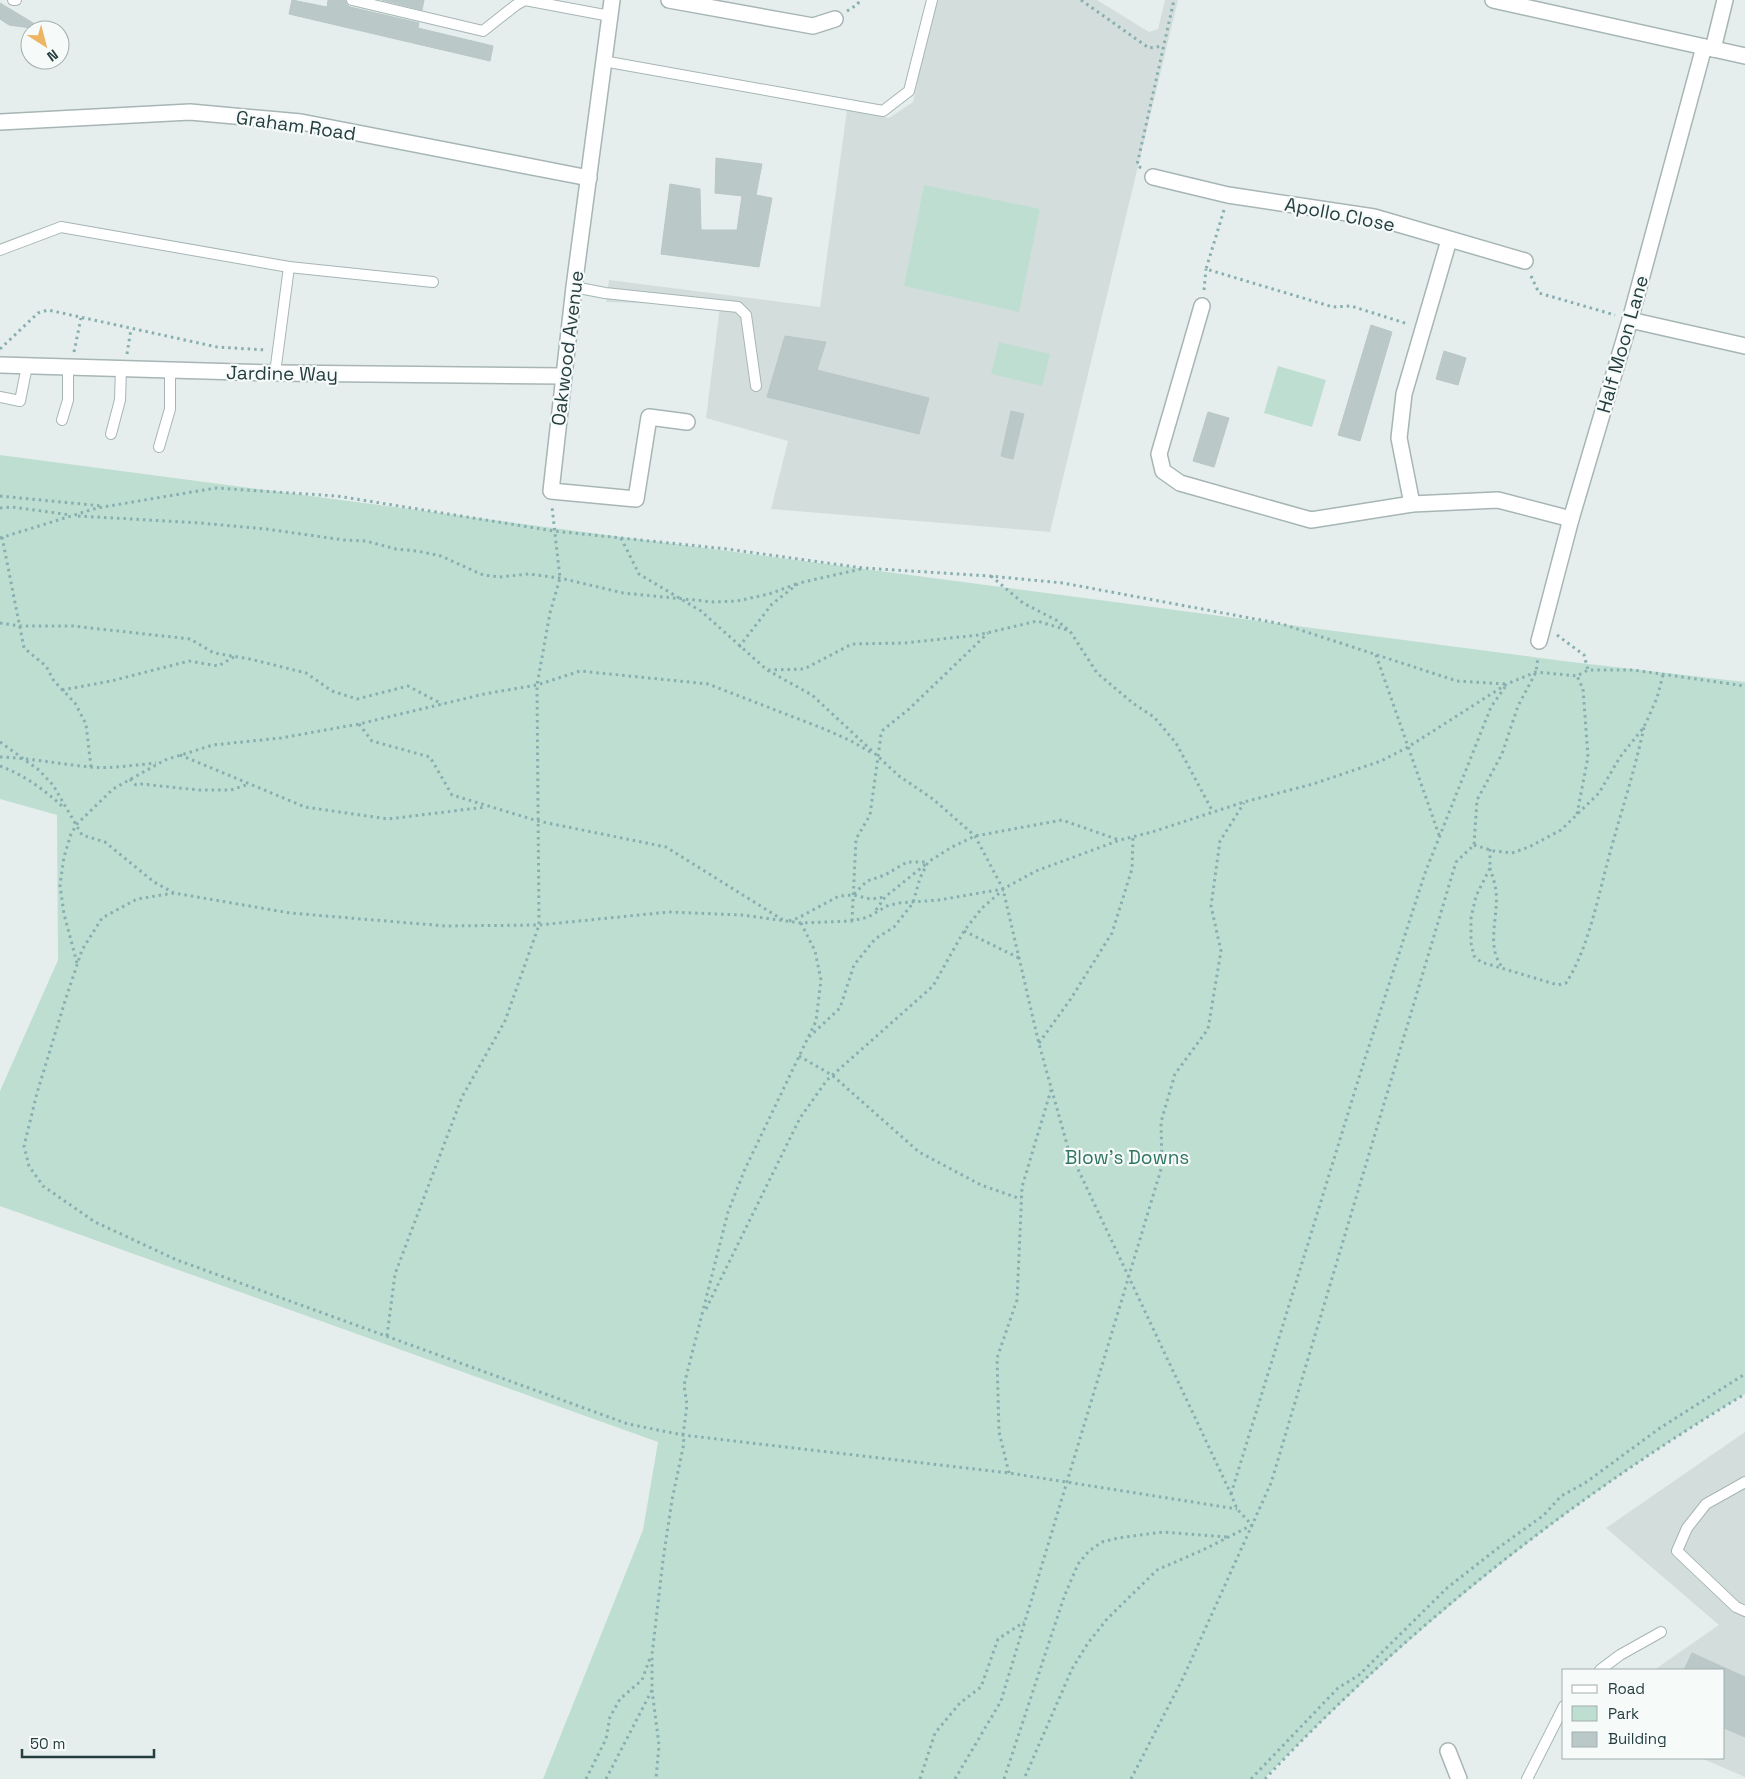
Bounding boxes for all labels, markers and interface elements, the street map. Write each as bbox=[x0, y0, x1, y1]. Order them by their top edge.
north arrow bbox=[20, 20, 70, 70]
text: N bbox=[44, 45, 62, 66]
street label: Graham Road bbox=[234, 105, 357, 146]
street label: Apollo Close bbox=[1283, 192, 1397, 237]
street label: Oakwood Avenue bbox=[546, 269, 589, 427]
street label: Half Moon Lane bbox=[1591, 272, 1654, 416]
street label: Jardine Way bbox=[226, 360, 338, 387]
park label: Blow's Downs bbox=[1065, 1145, 1189, 1170]
legend bbox=[1562, 1669, 1725, 1759]
text: Road bbox=[1608, 1679, 1645, 1698]
text: Park bbox=[1608, 1704, 1639, 1723]
scale bar bbox=[22, 1726, 155, 1758]
text: Building bbox=[1608, 1729, 1667, 1748]
text: 50 m bbox=[30, 1734, 65, 1753]

